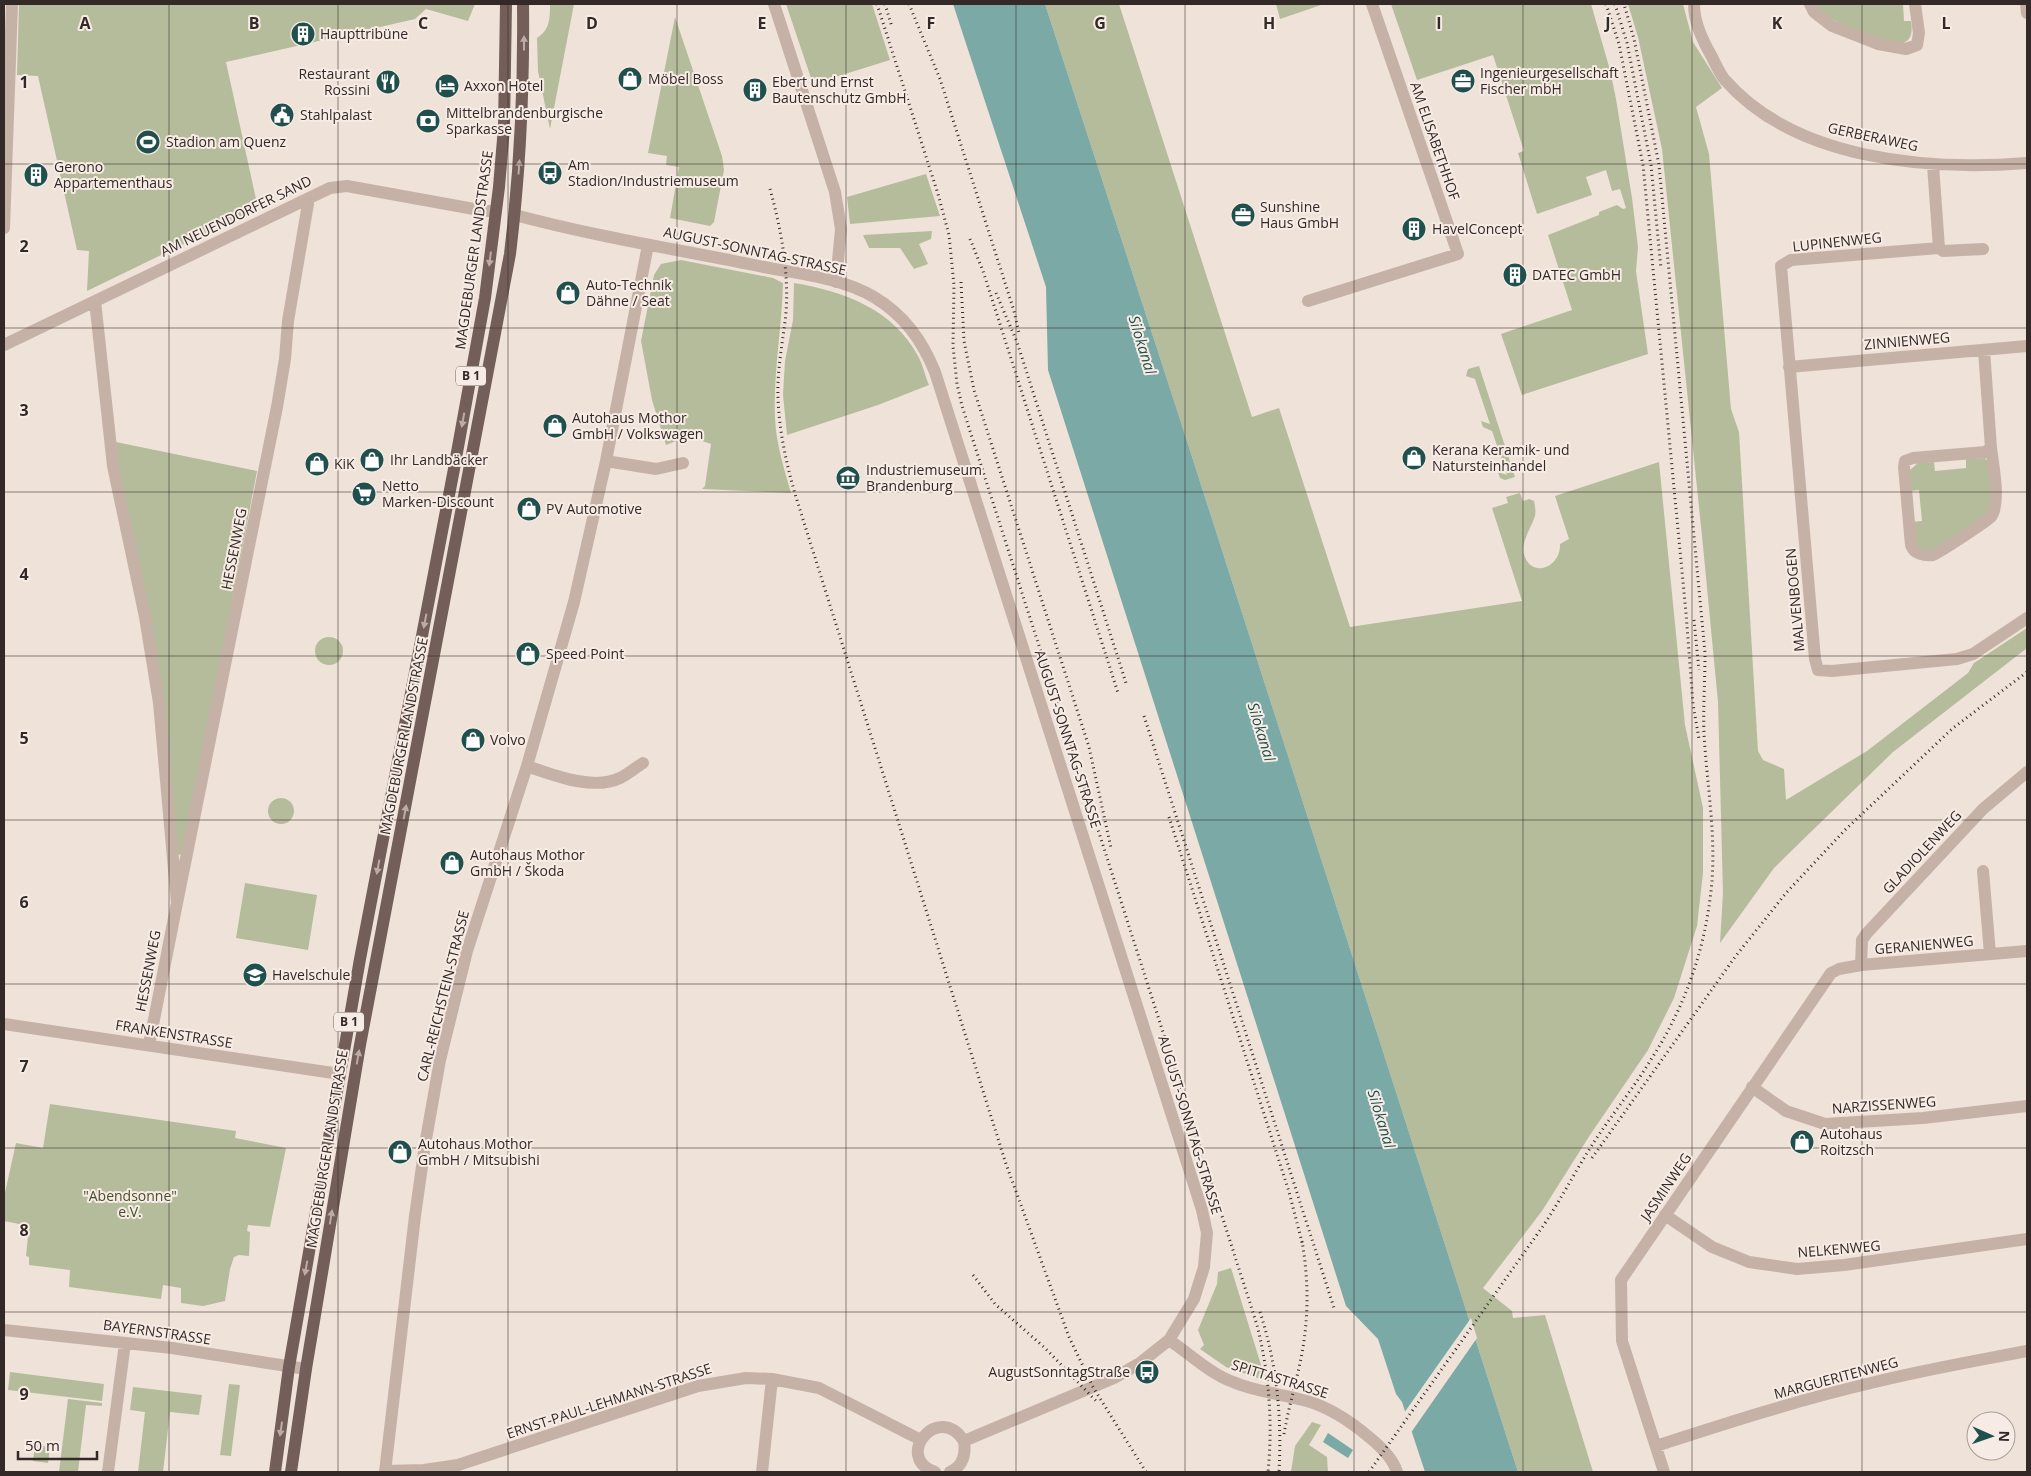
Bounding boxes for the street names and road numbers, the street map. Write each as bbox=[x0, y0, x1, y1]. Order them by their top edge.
street label: AM ELISABETHHOF bbox=[1406, 79, 1465, 203]
street label: GERBERAWEG bbox=[1826, 118, 1920, 155]
street label: MAGDEBURGER LANDSTRASSE bbox=[450, 149, 497, 351]
street label: AM NEUENDORFER SAND bbox=[157, 171, 315, 261]
street label: AUGUST-SONNTAG-STRASSE bbox=[662, 222, 848, 279]
street label: LUPINENWEG bbox=[1791, 227, 1882, 256]
street label: ZINNIENWEG bbox=[1863, 327, 1951, 354]
road number: B 1 bbox=[456, 366, 486, 386]
street label: HESSENWEG bbox=[216, 507, 251, 591]
street label: MALVENBOGEN bbox=[1781, 547, 1808, 653]
street label: MAGDEBURGER LANDSTRASSE bbox=[375, 636, 432, 836]
street label: AUGUST-SONNTAG-STRASSE bbox=[1031, 647, 1106, 830]
street label: GLADIOLENWEG bbox=[1878, 806, 1965, 898]
street label: CARL-REICHSTEIN-STRASSE bbox=[412, 908, 473, 1083]
street label: HESSENWEG bbox=[130, 929, 165, 1013]
street label: GERANIENWEG bbox=[1874, 931, 1974, 958]
road number: B 1 bbox=[334, 1012, 364, 1032]
street label: FRANKENSTRASSE bbox=[114, 1015, 234, 1052]
street label: AUGUST-SONNTAG-STRASSE bbox=[1154, 1033, 1227, 1217]
street label: MAGDEBURGER LANDSTRASSE bbox=[301, 1048, 352, 1249]
street label: NARZISSENWEG bbox=[1831, 1091, 1937, 1118]
street label: JASMINWEG bbox=[1635, 1149, 1695, 1226]
street label: NELKENWEG bbox=[1797, 1235, 1881, 1262]
street label: BAYERNSTRASSE bbox=[102, 1315, 212, 1348]
street label: MARGUERITENWEG bbox=[1772, 1352, 1900, 1403]
street label: SPITTASTRASSE bbox=[1229, 1355, 1331, 1402]
street label: ERNST-PAUL-LEHMANN-STRASSE bbox=[504, 1358, 714, 1443]

